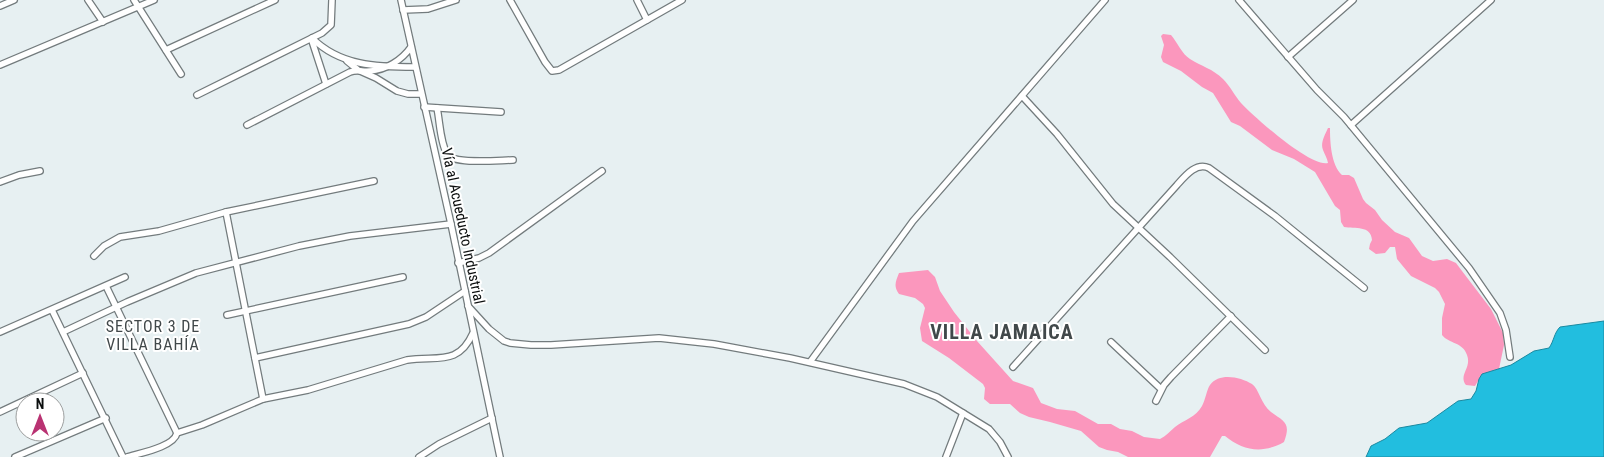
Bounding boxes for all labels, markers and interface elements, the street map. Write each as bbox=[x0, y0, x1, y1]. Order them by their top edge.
street label: Vía al Acueducto Industrial bbox=[438, 146, 488, 306]
district label: SECTOR 3 DE VILLA BAHÍA bbox=[106, 317, 200, 354]
district label: VILLA JAMAICA bbox=[930, 320, 1074, 344]
north arrow bbox=[15, 392, 65, 442]
text: N bbox=[36, 396, 44, 412]

